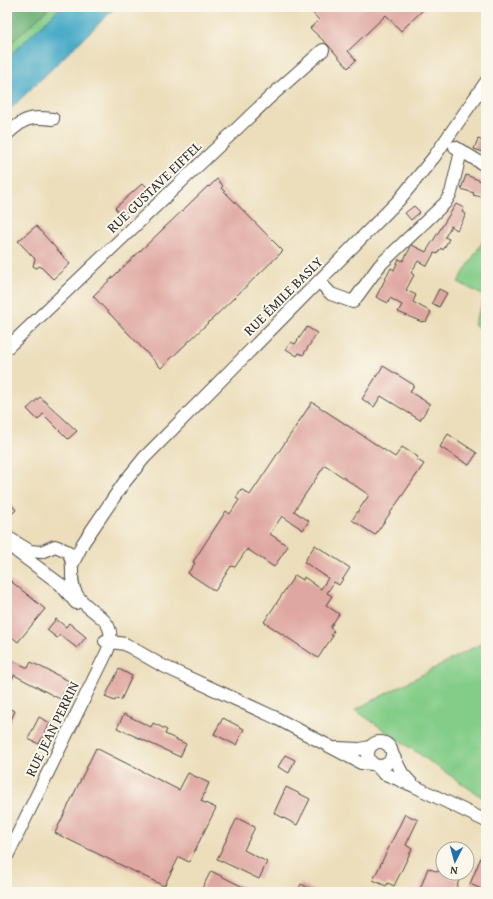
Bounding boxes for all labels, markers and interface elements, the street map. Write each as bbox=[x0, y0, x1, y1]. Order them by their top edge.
street label: RUE GUSTAVE EIFFEL bbox=[102, 136, 206, 237]
street label: RUE ÉMILE BASLY bbox=[239, 251, 328, 340]
street label: RUE JEAN PERRIN bbox=[20, 678, 84, 780]
north arrow bbox=[435, 841, 475, 881]
text: N bbox=[449, 863, 458, 879]

